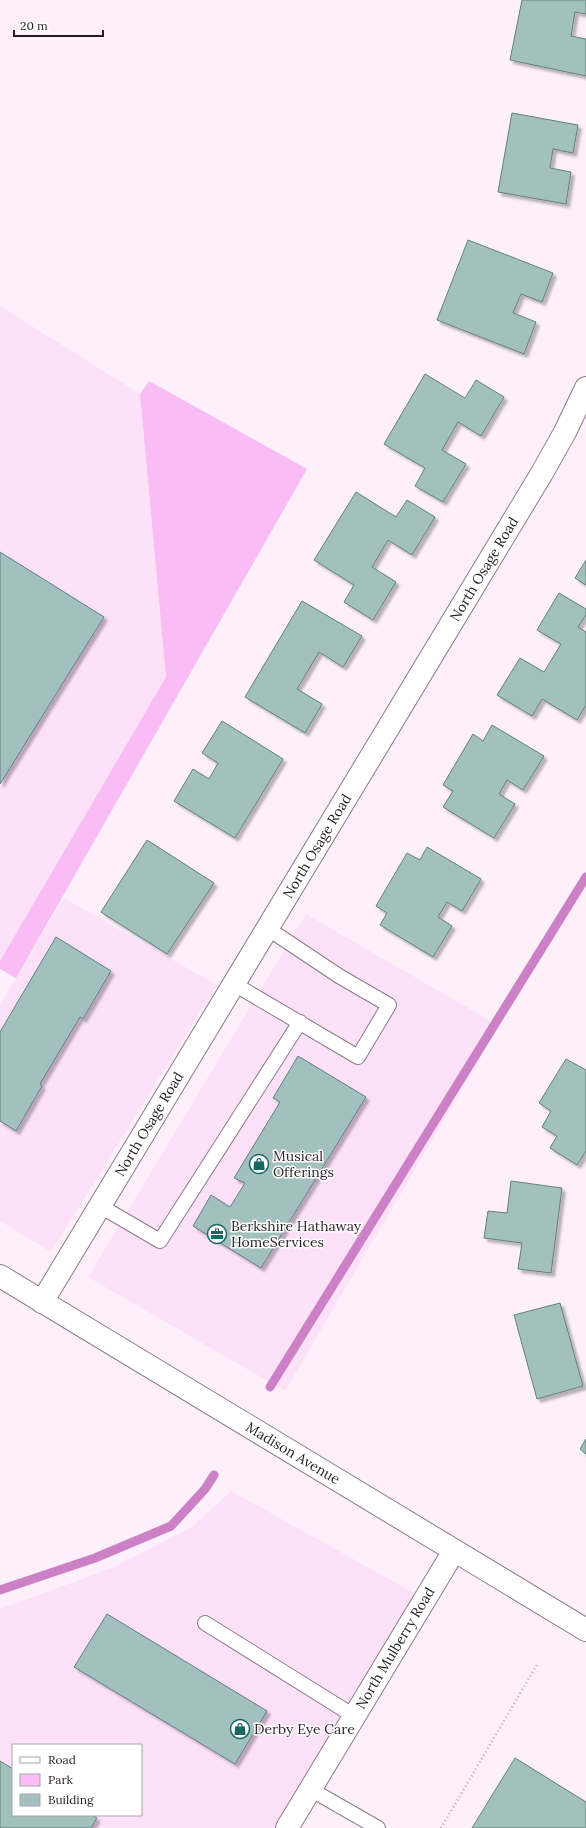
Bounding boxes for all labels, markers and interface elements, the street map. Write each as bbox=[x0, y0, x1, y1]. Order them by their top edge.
scale bar bbox=[14, 12, 103, 38]
text: 20 m bbox=[20, 18, 48, 33]
street label: North Osage Road bbox=[446, 514, 522, 624]
street label: North Osage Road bbox=[279, 791, 355, 901]
street label: North Osage Road bbox=[111, 1069, 187, 1179]
place label: Musical Offerings bbox=[273, 1147, 334, 1181]
shop icon: Musical Offerings bbox=[248, 1153, 270, 1175]
place label: Berkshire Hathaway HomeServices bbox=[231, 1217, 362, 1251]
office icon: Berkshire Hathaway HomeServices bbox=[206, 1223, 228, 1245]
street label: Madison Avenue bbox=[243, 1418, 344, 1488]
street label: North Mulberry Road bbox=[351, 1584, 439, 1712]
shop icon: Derby Eye Care bbox=[229, 1718, 251, 1740]
place label: Derby Eye Care bbox=[254, 1720, 355, 1738]
legend bbox=[12, 1744, 142, 1816]
text: Road bbox=[48, 1752, 76, 1767]
text: Park bbox=[48, 1772, 74, 1787]
text: Building bbox=[48, 1792, 94, 1807]

